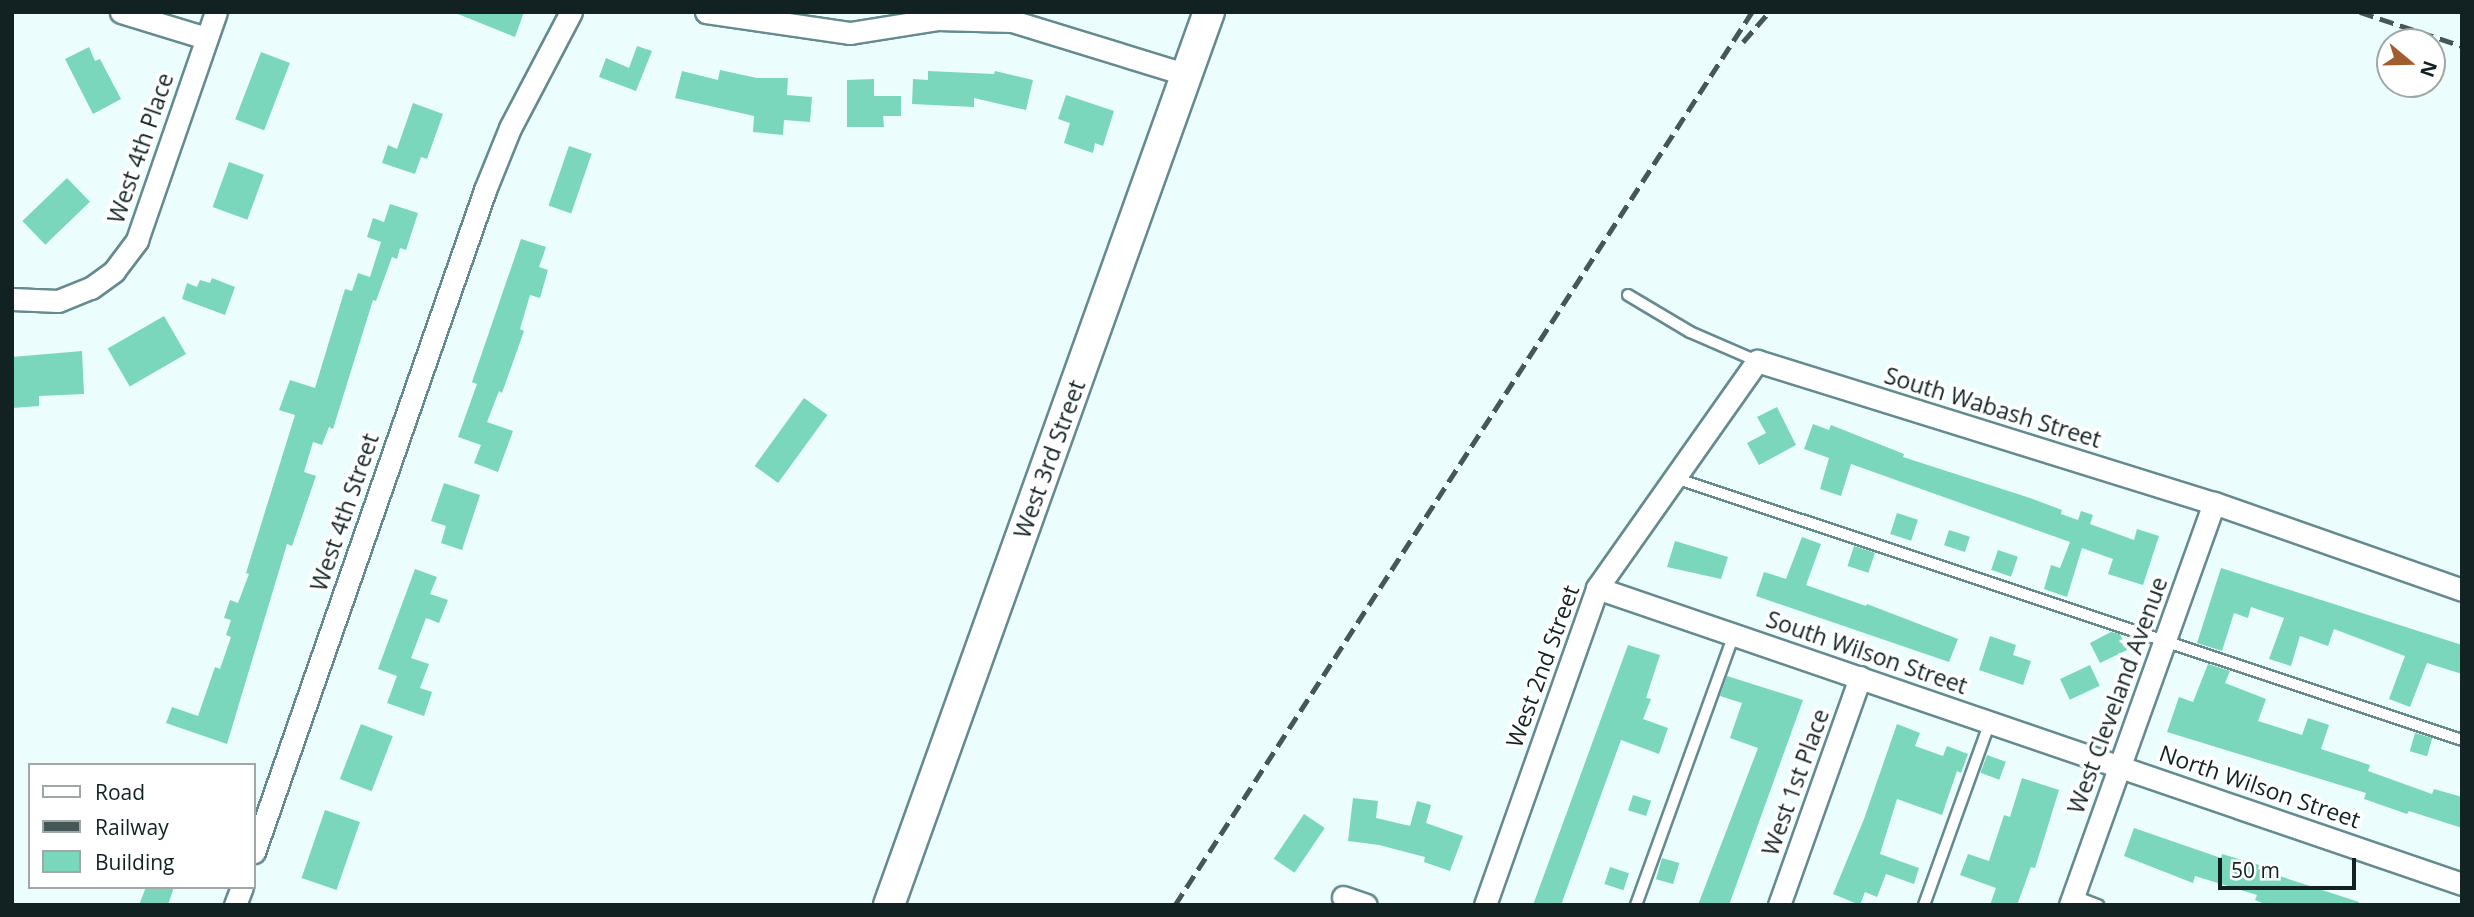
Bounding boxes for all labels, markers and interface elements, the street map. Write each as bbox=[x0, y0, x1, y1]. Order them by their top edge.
north arrow bbox=[2376, 28, 2446, 98]
text: N bbox=[2414, 58, 2444, 81]
street label: West 4th Place bbox=[101, 69, 179, 227]
street label: South Wabash Street bbox=[1881, 361, 2105, 453]
street label: West 3rd Street bbox=[1008, 376, 1090, 542]
street label: West 4th Street bbox=[304, 430, 384, 594]
street label: West Cleveland Avenue bbox=[2061, 573, 2173, 817]
street label: West 2nd Street bbox=[1500, 581, 1584, 751]
street label: South Wilson Street bbox=[1763, 605, 1971, 699]
street label: West 1st Place bbox=[1756, 705, 1834, 859]
street label: North Wilson Street bbox=[2156, 739, 2364, 833]
legend bbox=[28, 763, 256, 889]
text: Road bbox=[95, 778, 145, 806]
text: Railway bbox=[95, 813, 169, 841]
scale bar bbox=[2222, 844, 2360, 888]
text: Building bbox=[95, 848, 174, 876]
text: 50 m bbox=[2231, 856, 2280, 884]

